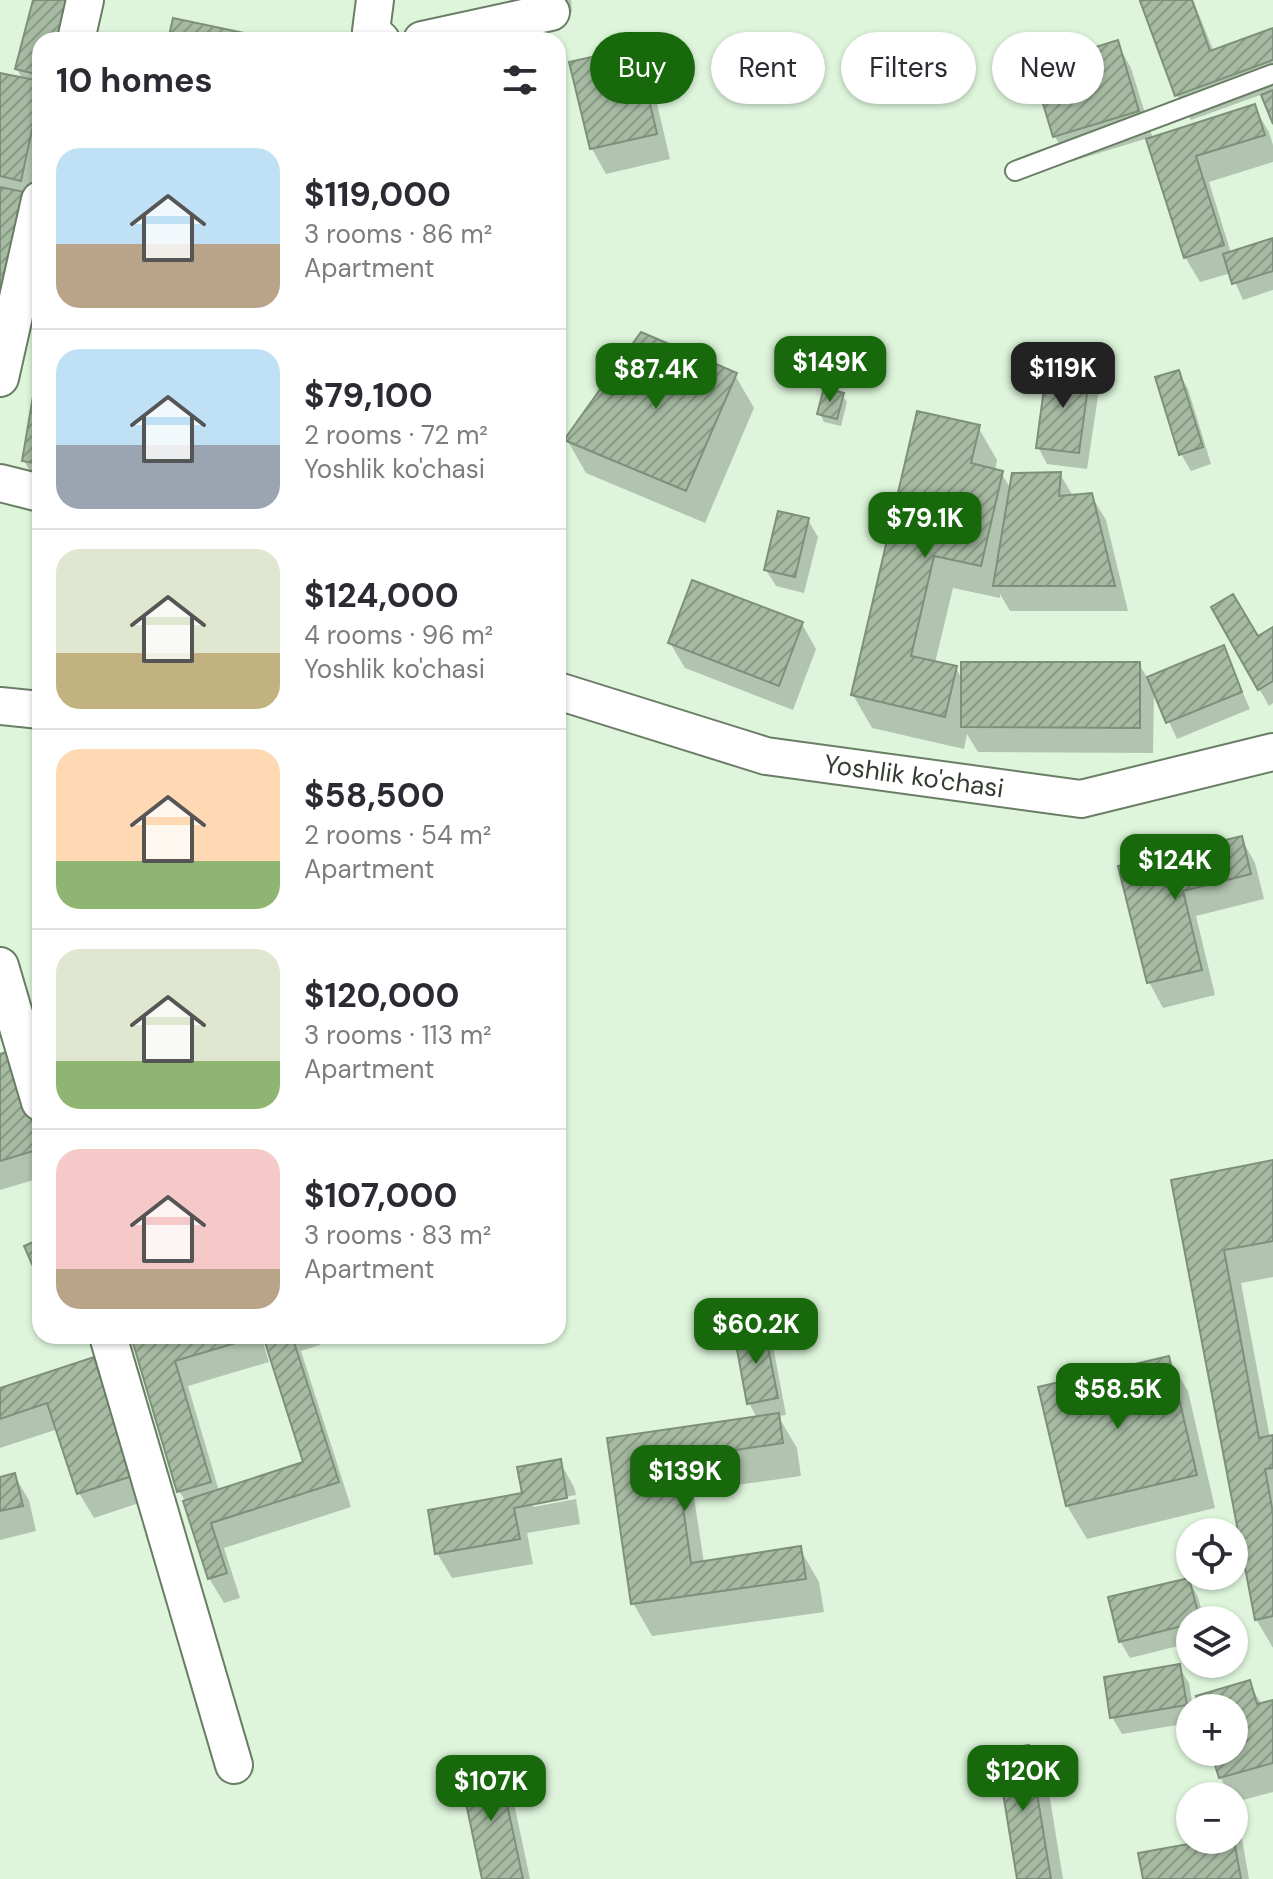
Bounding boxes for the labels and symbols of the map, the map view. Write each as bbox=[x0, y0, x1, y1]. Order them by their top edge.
pin: $149K bbox=[774, 336, 886, 404]
pin: $119K bbox=[1007, 342, 1119, 410]
pin: $87.4K bbox=[591, 343, 721, 411]
pin: $79.1K bbox=[860, 492, 990, 560]
street label: Yoshlik ko'chasi bbox=[822, 747, 1006, 805]
pin: $124K bbox=[1119, 834, 1231, 902]
pin: $60.2K bbox=[691, 1298, 821, 1366]
pin: $58.5K bbox=[1053, 1363, 1183, 1431]
pin: $139K bbox=[629, 1445, 741, 1513]
pin: $120K bbox=[967, 1745, 1079, 1813]
pin: $107K bbox=[435, 1755, 547, 1823]

